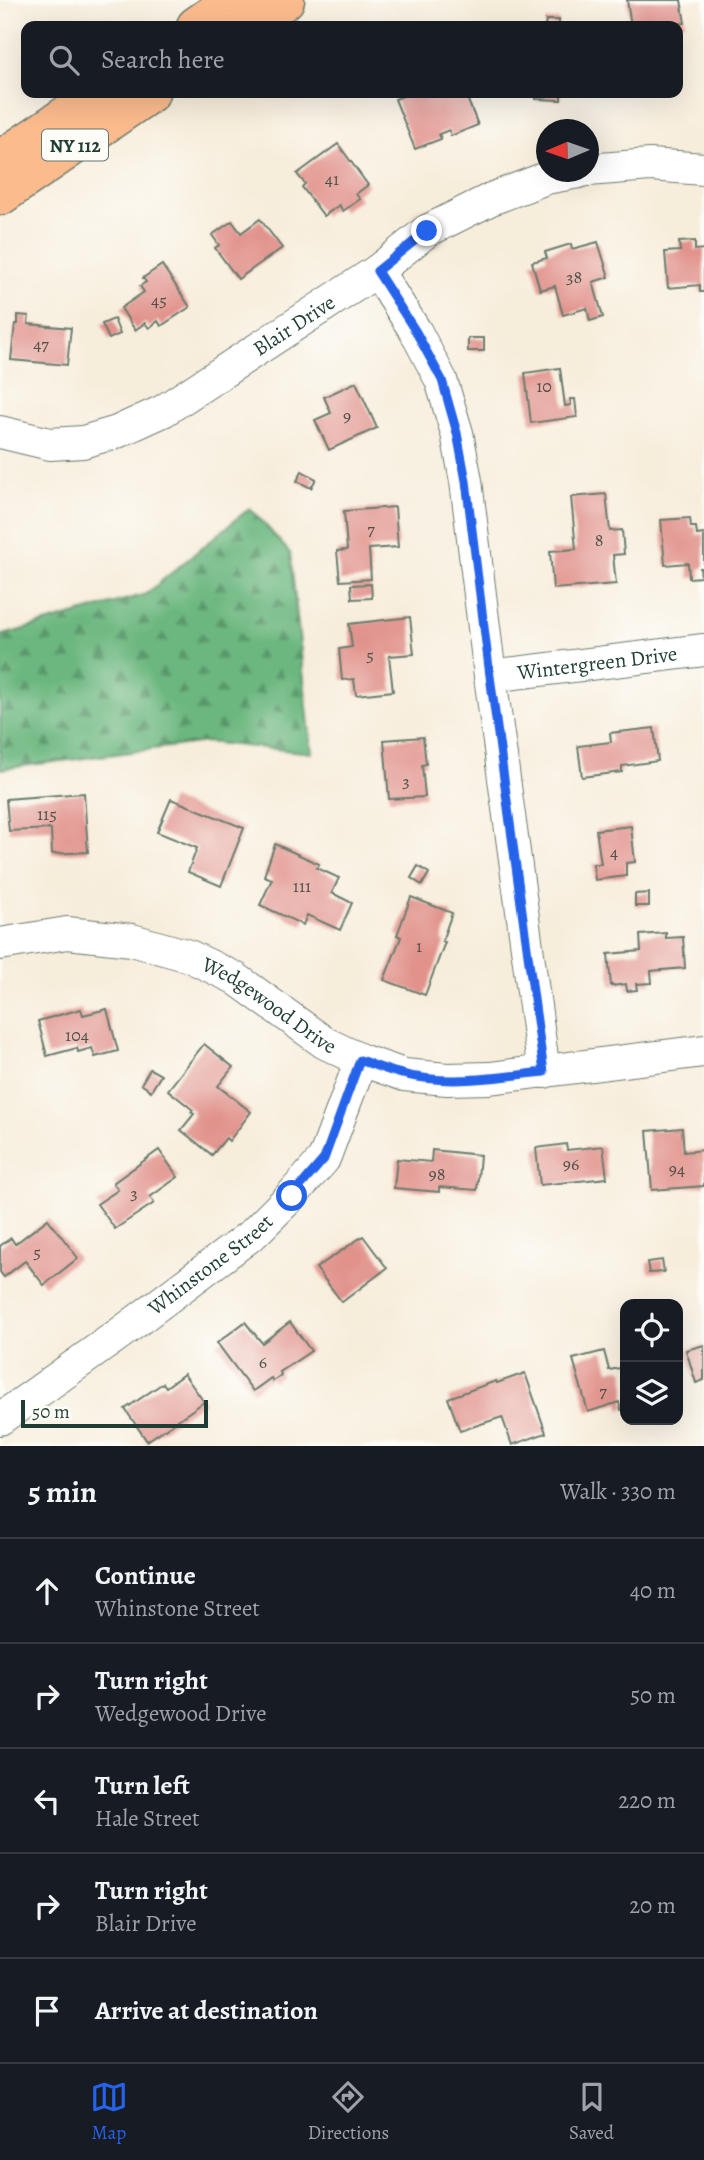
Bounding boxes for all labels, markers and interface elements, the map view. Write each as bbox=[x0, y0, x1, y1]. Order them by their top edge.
search box bbox=[21, 21, 683, 98]
icon: search bbox=[45, 41, 83, 79]
text: Search here bbox=[101, 42, 225, 77]
north arrow bbox=[536, 119, 599, 182]
road number: NY 112 bbox=[42, 130, 108, 160]
house number: 41 bbox=[325, 167, 339, 191]
route end bbox=[411, 215, 442, 246]
house number: 38 bbox=[566, 265, 582, 289]
house number: 45 bbox=[151, 288, 167, 312]
street label: Blair Drive bbox=[247, 288, 340, 362]
house number: 47 bbox=[33, 332, 49, 356]
house number: 10 bbox=[536, 374, 552, 398]
house number: 9 bbox=[343, 404, 351, 428]
house number: 7 bbox=[367, 517, 375, 541]
house number: 8 bbox=[595, 528, 603, 552]
street label: Wintergreen Drive bbox=[515, 639, 679, 687]
house number: 5 bbox=[366, 643, 374, 667]
house number: 3 bbox=[402, 769, 410, 793]
house number: 115 bbox=[37, 802, 57, 826]
house number: 4 bbox=[610, 840, 618, 864]
house number: 111 bbox=[293, 874, 311, 898]
house number: 1 bbox=[416, 934, 422, 958]
street label: Wedgewood Drive bbox=[197, 950, 341, 1060]
house number: 104 bbox=[65, 1023, 89, 1047]
house number: 96 bbox=[563, 1152, 579, 1176]
house number: 94 bbox=[669, 1157, 685, 1181]
house number: 98 bbox=[429, 1162, 445, 1186]
route start bbox=[276, 1180, 307, 1211]
house number: 3 bbox=[130, 1181, 138, 1205]
street label: Whinstone Street bbox=[141, 1208, 279, 1322]
house number: 5 bbox=[33, 1240, 41, 1264]
map controls bbox=[620, 1299, 683, 1425]
button: locate bbox=[620, 1299, 683, 1362]
house number: 6 bbox=[259, 1350, 267, 1374]
button: layers bbox=[620, 1362, 683, 1425]
house number: 7 bbox=[599, 1379, 607, 1403]
scale bar bbox=[21, 1397, 208, 1429]
text: 50 m bbox=[32, 1399, 70, 1425]
text: 5 min bbox=[28, 1472, 97, 1512]
text: Walk · 330 m bbox=[560, 1476, 676, 1507]
text: Continue bbox=[95, 1558, 196, 1593]
icon: ahead bbox=[28, 1572, 66, 1610]
text: 40 m bbox=[630, 1575, 676, 1606]
text: Whinstone Street bbox=[95, 1593, 260, 1624]
text: Turn right bbox=[95, 1663, 208, 1698]
icon: right bbox=[28, 1677, 66, 1715]
text: 50 m bbox=[630, 1680, 676, 1711]
text: Wedgewood Drive bbox=[95, 1698, 267, 1729]
text: Turn left bbox=[95, 1768, 190, 1803]
icon: left bbox=[28, 1782, 66, 1820]
text: 220 m bbox=[618, 1785, 676, 1816]
text: Hale Street bbox=[95, 1803, 200, 1834]
text: Turn right bbox=[95, 1873, 208, 1908]
icon: right bbox=[28, 1887, 66, 1925]
text: 20 m bbox=[629, 1890, 676, 1921]
text: Blair Drive bbox=[95, 1908, 197, 1939]
icon: arrive bbox=[28, 1992, 66, 2030]
text: Arrive at destination bbox=[95, 1993, 318, 2028]
tab: Map bbox=[90, 2078, 128, 2146]
tab: Directions bbox=[308, 2078, 389, 2146]
tab: Saved bbox=[569, 2078, 614, 2146]

